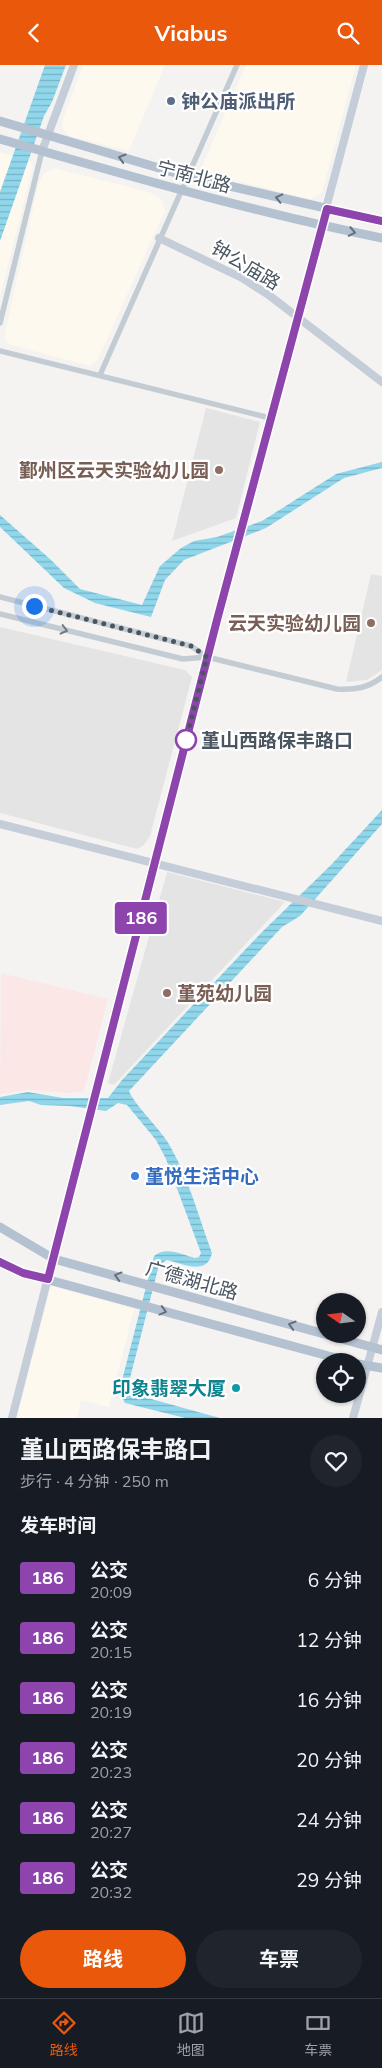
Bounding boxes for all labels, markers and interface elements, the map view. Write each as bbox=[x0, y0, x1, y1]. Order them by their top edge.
icon: back bbox=[20, 19, 48, 47]
text: Viabus bbox=[154, 19, 228, 47]
icon: search bbox=[334, 19, 362, 47]
place label: 钟公庙派出所 bbox=[181, 89, 295, 113]
marker: 钟公庙派出所 bbox=[165, 95, 177, 107]
one-way arrow bbox=[118, 153, 127, 163]
street label: 宁南北路 bbox=[154, 155, 234, 197]
one-way arrow bbox=[275, 193, 284, 204]
one-way arrow bbox=[348, 226, 357, 237]
street label: 钟公庙路 bbox=[207, 235, 285, 295]
place label: 鄞州区云天实验幼儿园 bbox=[19, 458, 209, 482]
marker: 鄞州区云天实验幼儿园 bbox=[213, 464, 225, 476]
your location bbox=[22, 594, 47, 619]
place label: 云天实验幼儿园 bbox=[228, 611, 361, 635]
marker: 云天实验幼儿园 bbox=[365, 617, 377, 629]
one-way arrow bbox=[60, 624, 69, 635]
place label: 堇山西路保丰路口 bbox=[201, 728, 353, 752]
marker: 堇山西路保丰路口 bbox=[175, 729, 197, 751]
line badge: 186 bbox=[112, 902, 170, 934]
text: 186 bbox=[125, 906, 157, 929]
place label: 堇苑幼儿园 bbox=[177, 981, 272, 1005]
marker: 堇苑幼儿园 bbox=[161, 987, 173, 999]
place label: 堇悦生活中心 bbox=[145, 1164, 259, 1188]
marker: 堇悦生活中心 bbox=[129, 1170, 141, 1182]
street label: 广德湖北路 bbox=[143, 1255, 241, 1305]
one-way arrow bbox=[114, 1271, 123, 1282]
north arrow bbox=[316, 1293, 366, 1343]
map controls bbox=[316, 1293, 366, 1403]
one-way arrow bbox=[159, 1305, 167, 1316]
one-way arrow bbox=[288, 1320, 296, 1330]
button: locate bbox=[316, 1353, 366, 1403]
place label: 印象翡翠大厦 bbox=[112, 1376, 226, 1400]
marker: 印象翡翠大厦 bbox=[230, 1382, 242, 1394]
text: 堇山西路保丰路口 bbox=[20, 1434, 212, 1464]
button: heart bbox=[310, 1435, 362, 1487]
text: 步行 · 4 分钟 · 250 m bbox=[20, 1471, 169, 1491]
text: 发车时间 bbox=[20, 1513, 96, 1537]
text: 公交 bbox=[90, 1558, 128, 1582]
text: 186 bbox=[31, 1566, 64, 1589]
text: 6 分钟 bbox=[308, 1568, 362, 1592]
text: 20:09 bbox=[90, 1582, 132, 1602]
text: 公交 bbox=[90, 1618, 128, 1642]
text: 186 bbox=[31, 1626, 64, 1649]
text: 12 分钟 bbox=[296, 1628, 362, 1652]
text: 20:15 bbox=[90, 1642, 132, 1662]
text: 公交 bbox=[90, 1678, 128, 1702]
text: 186 bbox=[31, 1686, 64, 1709]
text: 16 分钟 bbox=[296, 1688, 362, 1712]
text: 20:19 bbox=[90, 1702, 132, 1722]
text: 公交 bbox=[90, 1738, 128, 1762]
text: 186 bbox=[31, 1746, 64, 1769]
text: 20 分钟 bbox=[296, 1748, 362, 1772]
text: 20:23 bbox=[90, 1762, 132, 1782]
text: 公交 bbox=[90, 1798, 128, 1822]
text: 186 bbox=[31, 1806, 64, 1829]
text: 24 分钟 bbox=[296, 1808, 362, 1832]
text: 20:27 bbox=[90, 1822, 132, 1842]
text: 公交 bbox=[90, 1858, 128, 1882]
text: 186 bbox=[31, 1866, 64, 1889]
text: 29 分钟 bbox=[296, 1868, 362, 1892]
text: 20:32 bbox=[90, 1882, 132, 1902]
button: 路线 bbox=[20, 1930, 186, 1988]
button: 车票 bbox=[196, 1930, 362, 1988]
tab: 路线 bbox=[50, 2009, 78, 2059]
tab: 地图 bbox=[177, 2009, 205, 2059]
tab: 车票 bbox=[304, 2009, 332, 2059]

